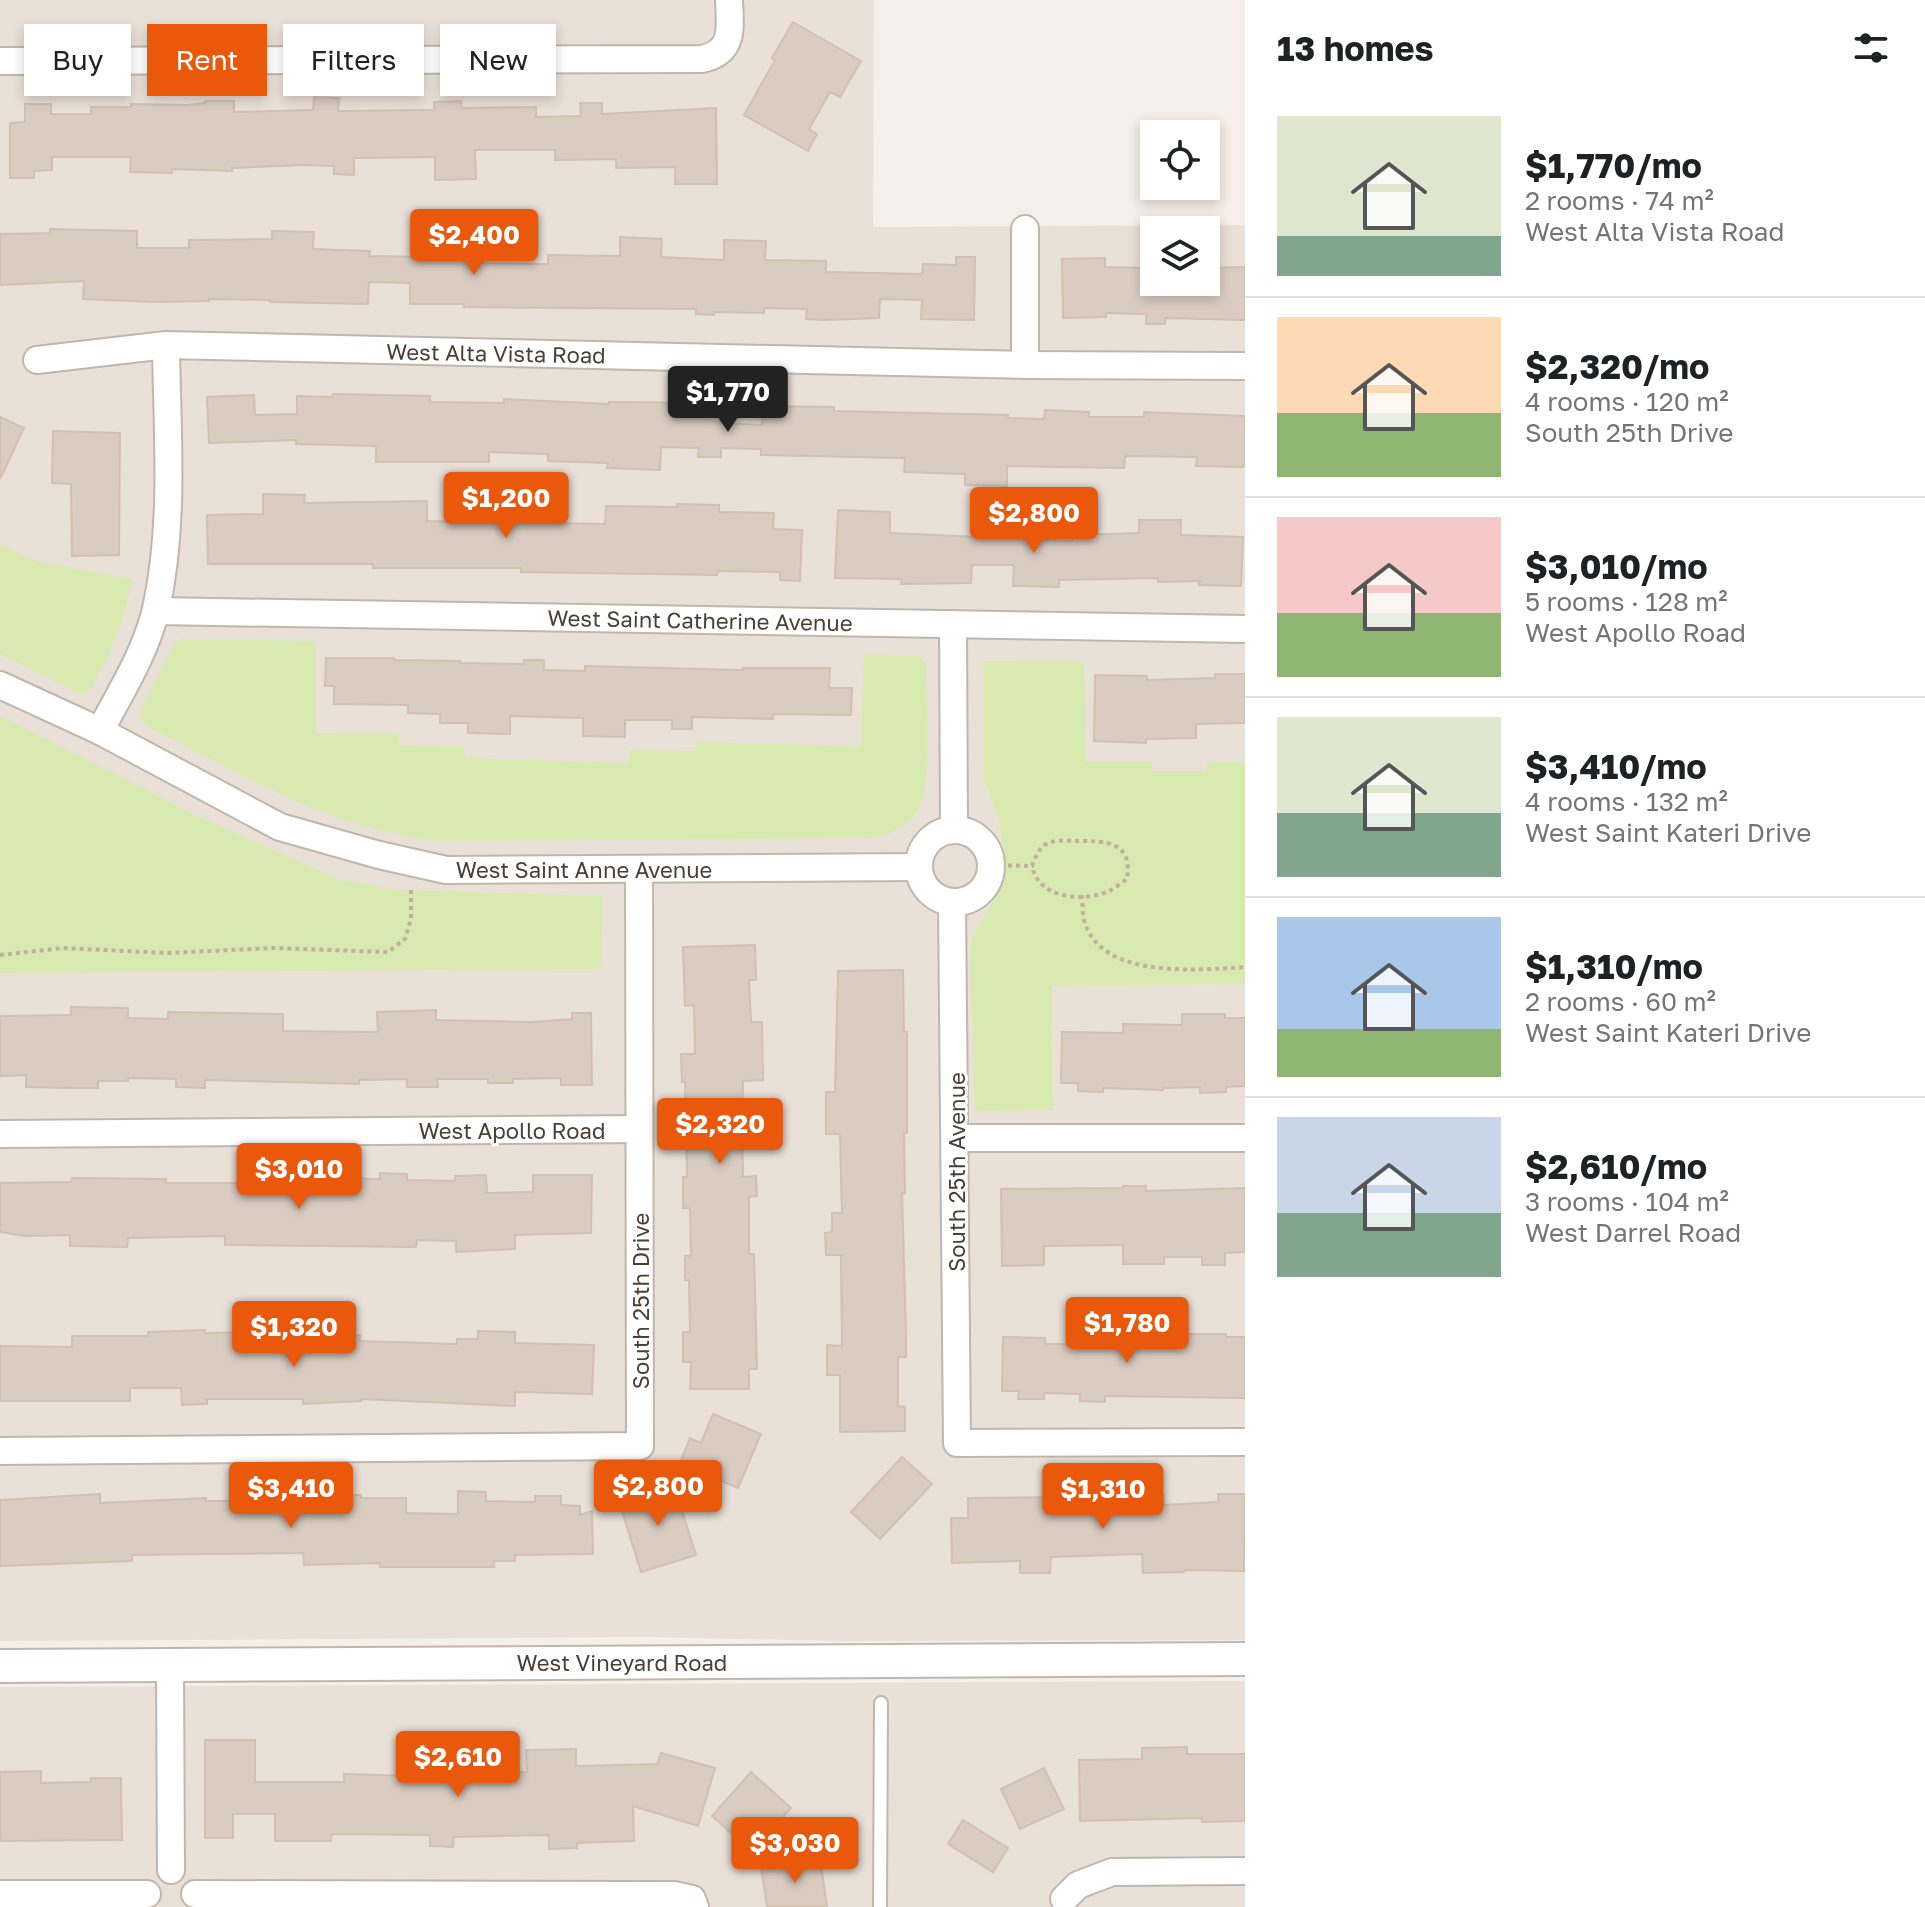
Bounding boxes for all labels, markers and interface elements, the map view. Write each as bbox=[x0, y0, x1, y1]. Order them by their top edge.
chip: Buy bbox=[24, 24, 131, 96]
chip: Rent bbox=[147, 24, 267, 96]
chip: Filters bbox=[283, 24, 424, 96]
chip: New bbox=[440, 24, 556, 96]
icon: filters bbox=[1849, 26, 1893, 70]
text: 13 homes bbox=[1277, 28, 1434, 68]
map controls bbox=[1140, 120, 1220, 296]
button: locate bbox=[1140, 120, 1220, 200]
text: $1,770/mo bbox=[1525, 145, 1702, 185]
icon: home bbox=[1341, 148, 1437, 244]
text: 2 rooms · 74 m² bbox=[1525, 185, 1714, 216]
pin: $2,400 bbox=[409, 209, 539, 277]
button: layers bbox=[1140, 216, 1220, 296]
text: West Alta Vista Road bbox=[1525, 216, 1784, 247]
text: $2,400 bbox=[428, 219, 520, 250]
street label: West Alta Vista Road bbox=[386, 338, 606, 368]
text: $2,320/mo bbox=[1525, 346, 1709, 386]
icon: home bbox=[1341, 349, 1437, 445]
pin: $1,770 bbox=[663, 366, 793, 434]
text: $1,770 bbox=[686, 376, 770, 407]
text: 4 rooms · 120 m² bbox=[1525, 386, 1729, 417]
text: South 25th Drive bbox=[1525, 417, 1733, 448]
pin: $1,200 bbox=[441, 472, 571, 540]
text: $1,200 bbox=[462, 482, 550, 513]
pin: $2,800 bbox=[969, 487, 1099, 555]
text: $2,800 bbox=[988, 497, 1080, 528]
text: $3,010/mo bbox=[1525, 546, 1708, 586]
icon: home bbox=[1341, 549, 1437, 645]
text: 5 rooms · 128 m² bbox=[1525, 586, 1728, 617]
street label: West Saint Catherine Avenue bbox=[547, 604, 853, 636]
text: West Apollo Road bbox=[1525, 617, 1746, 648]
text: $3,410/mo bbox=[1525, 746, 1707, 786]
icon: home bbox=[1341, 749, 1437, 845]
text: 4 rooms · 132 m² bbox=[1525, 786, 1728, 817]
text: West Saint Kateri Drive bbox=[1525, 817, 1811, 848]
street label: West Saint Anne Avenue bbox=[456, 856, 712, 883]
text: $1,310/mo bbox=[1525, 946, 1703, 986]
icon: home bbox=[1341, 949, 1437, 1045]
text: 2 rooms · 60 m² bbox=[1525, 986, 1716, 1017]
text: West Saint Kateri Drive bbox=[1525, 1017, 1811, 1048]
street label: South 25th Avenue bbox=[943, 1072, 970, 1272]
pin: $2,320 bbox=[655, 1098, 785, 1166]
text: $2,320 bbox=[675, 1108, 765, 1139]
street label: West Apollo Road bbox=[419, 1117, 605, 1144]
pin: $3,010 bbox=[234, 1143, 364, 1211]
text: $2,610/mo bbox=[1525, 1146, 1707, 1186]
icon: home bbox=[1341, 1149, 1437, 1245]
text: $3,010 bbox=[255, 1153, 343, 1184]
text: 3 rooms · 104 m² bbox=[1525, 1186, 1729, 1217]
street label: South 25th Drive bbox=[627, 1213, 654, 1389]
text: West Darrel Road bbox=[1525, 1217, 1741, 1248]
pin: $1,780 bbox=[1062, 1297, 1192, 1365]
pin: $1,320 bbox=[229, 1301, 359, 1369]
text: $1,780 bbox=[1084, 1307, 1170, 1338]
text: $1,320 bbox=[250, 1311, 338, 1342]
pin: $2,800 bbox=[593, 1460, 723, 1528]
pin: $3,410 bbox=[226, 1462, 356, 1530]
pin: $1,310 bbox=[1038, 1463, 1168, 1531]
text: $2,800 bbox=[612, 1470, 704, 1501]
text: $3,410 bbox=[247, 1472, 335, 1503]
text: $1,310 bbox=[1060, 1473, 1146, 1504]
street label: West Vineyard Road bbox=[517, 1649, 727, 1676]
pin: $2,610 bbox=[393, 1731, 523, 1799]
text: $2,610 bbox=[414, 1741, 502, 1772]
pin: $3,030 bbox=[730, 1817, 860, 1885]
text: $3,030 bbox=[749, 1827, 841, 1858]

